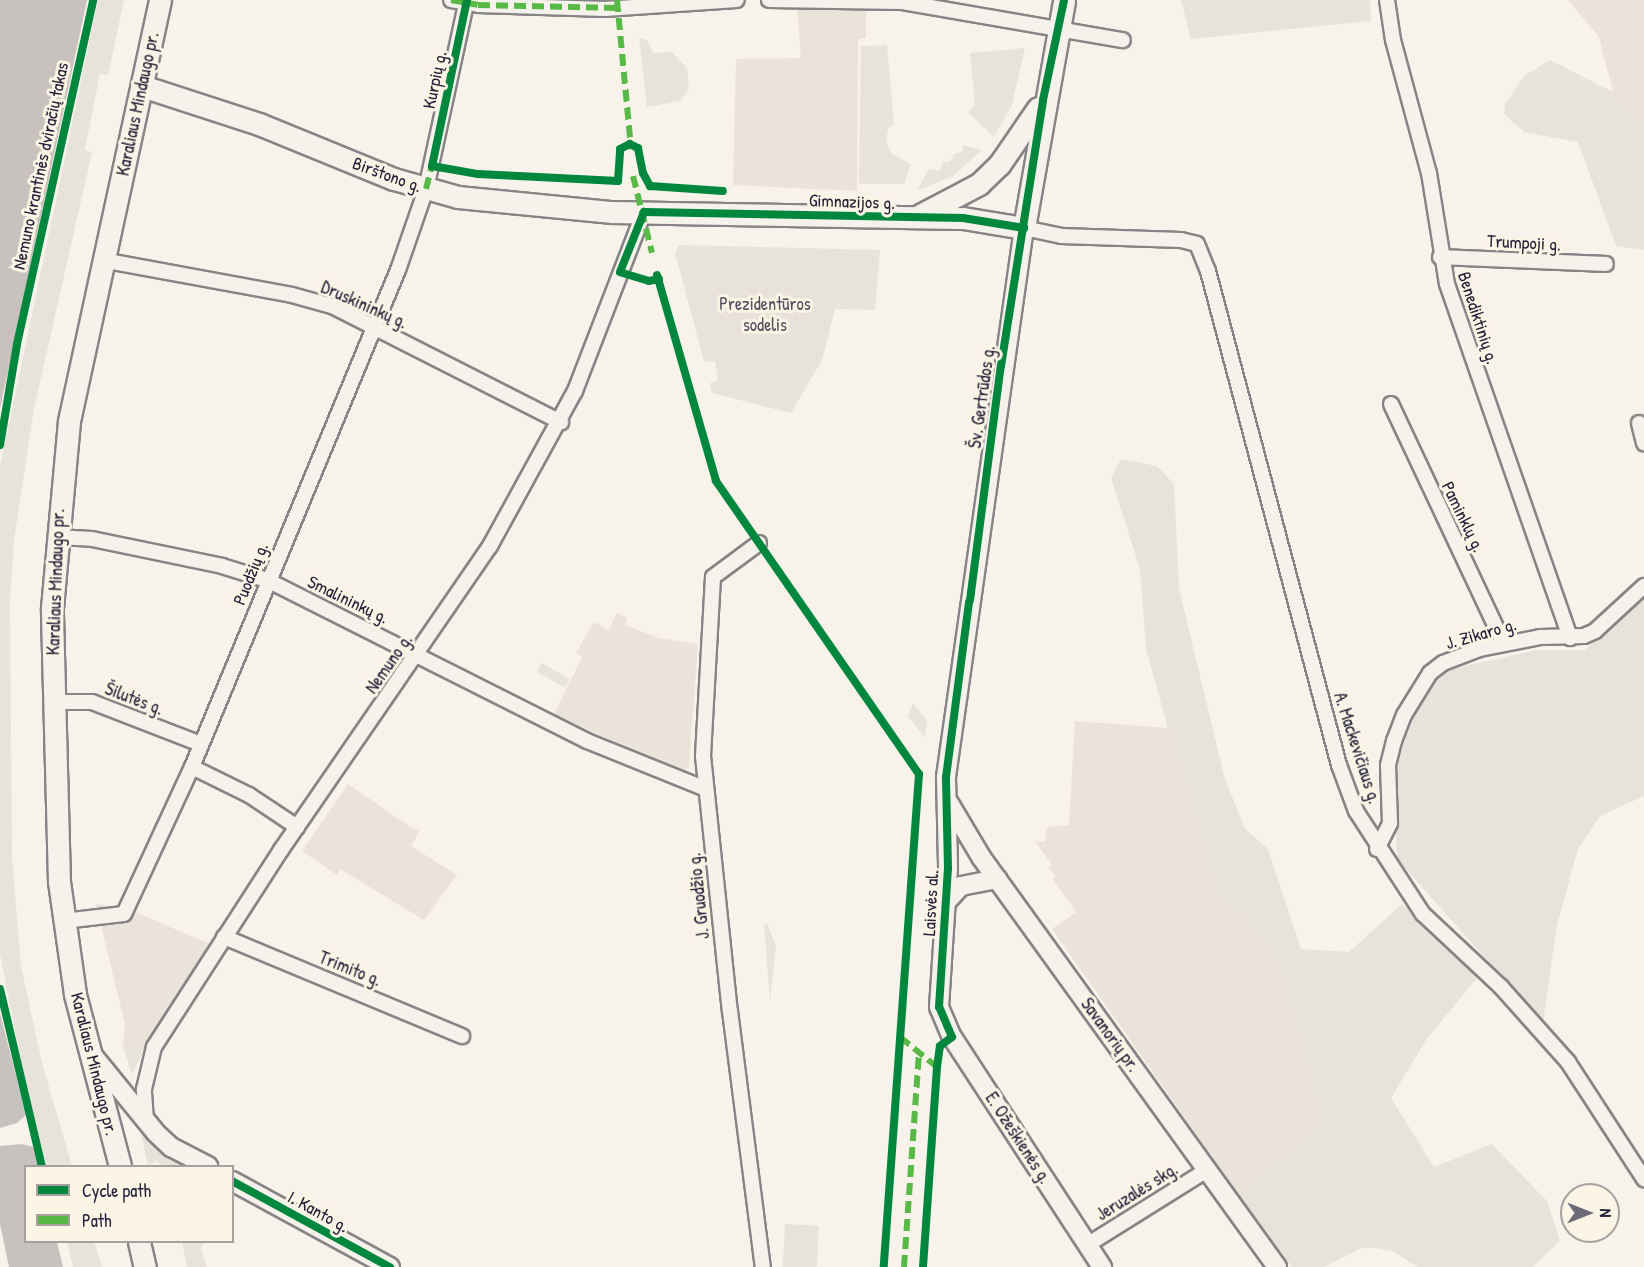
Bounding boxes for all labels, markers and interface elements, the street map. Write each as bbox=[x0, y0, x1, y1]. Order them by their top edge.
street label: Karaliaus Mindaugo pr. bbox=[112, 30, 164, 178]
street label: Kurpių g. bbox=[418, 49, 452, 111]
street label: Nemuno krantinės dviračių takas bbox=[8, 60, 74, 272]
street label: Birštono g. bbox=[350, 153, 424, 197]
street label: Gimnazijos g. bbox=[809, 190, 895, 214]
street label: Trumpoji g. bbox=[1486, 230, 1562, 256]
street label: Benediktinių g. bbox=[1453, 269, 1503, 367]
street label: Druskininkų g. bbox=[318, 276, 410, 334]
park label: Prezidentūros sodelis bbox=[719, 294, 811, 336]
street label: Šv. Gertrūdos g. bbox=[964, 344, 1000, 450]
street label: Paminklų g. bbox=[1437, 478, 1489, 556]
street label: Karaliaus Mindaugo pr. bbox=[43, 508, 69, 656]
street label: Puodžių g. bbox=[229, 540, 273, 608]
street label: Smalininkų g. bbox=[304, 571, 392, 629]
street label: J. Zikaro g. bbox=[1443, 614, 1519, 654]
street label: Nemuno g. bbox=[361, 630, 417, 698]
street label: Šilutės g. bbox=[102, 678, 166, 720]
street label: A. Mackevičiaus g. bbox=[1329, 690, 1385, 806]
street label: J. Gruodžio g. bbox=[684, 852, 714, 940]
street label: Laisvės al. bbox=[918, 870, 944, 936]
street label: Trimito g. bbox=[316, 947, 384, 991]
street label: Karaliaus Mindaugo pr. bbox=[66, 990, 122, 1138]
street label: Savanorių pr. bbox=[1076, 994, 1144, 1076]
street label: E. Ožeškienės g. bbox=[980, 1088, 1056, 1188]
street label: Jeruzalės skg. bbox=[1092, 1158, 1182, 1226]
legend bbox=[24, 1165, 234, 1243]
text: Cycle path bbox=[82, 1178, 151, 1203]
north arrow bbox=[1560, 1183, 1620, 1243]
street label: I. Kanto g. bbox=[284, 1186, 352, 1238]
text: Path bbox=[82, 1208, 111, 1233]
text: N bbox=[1595, 1209, 1617, 1217]

